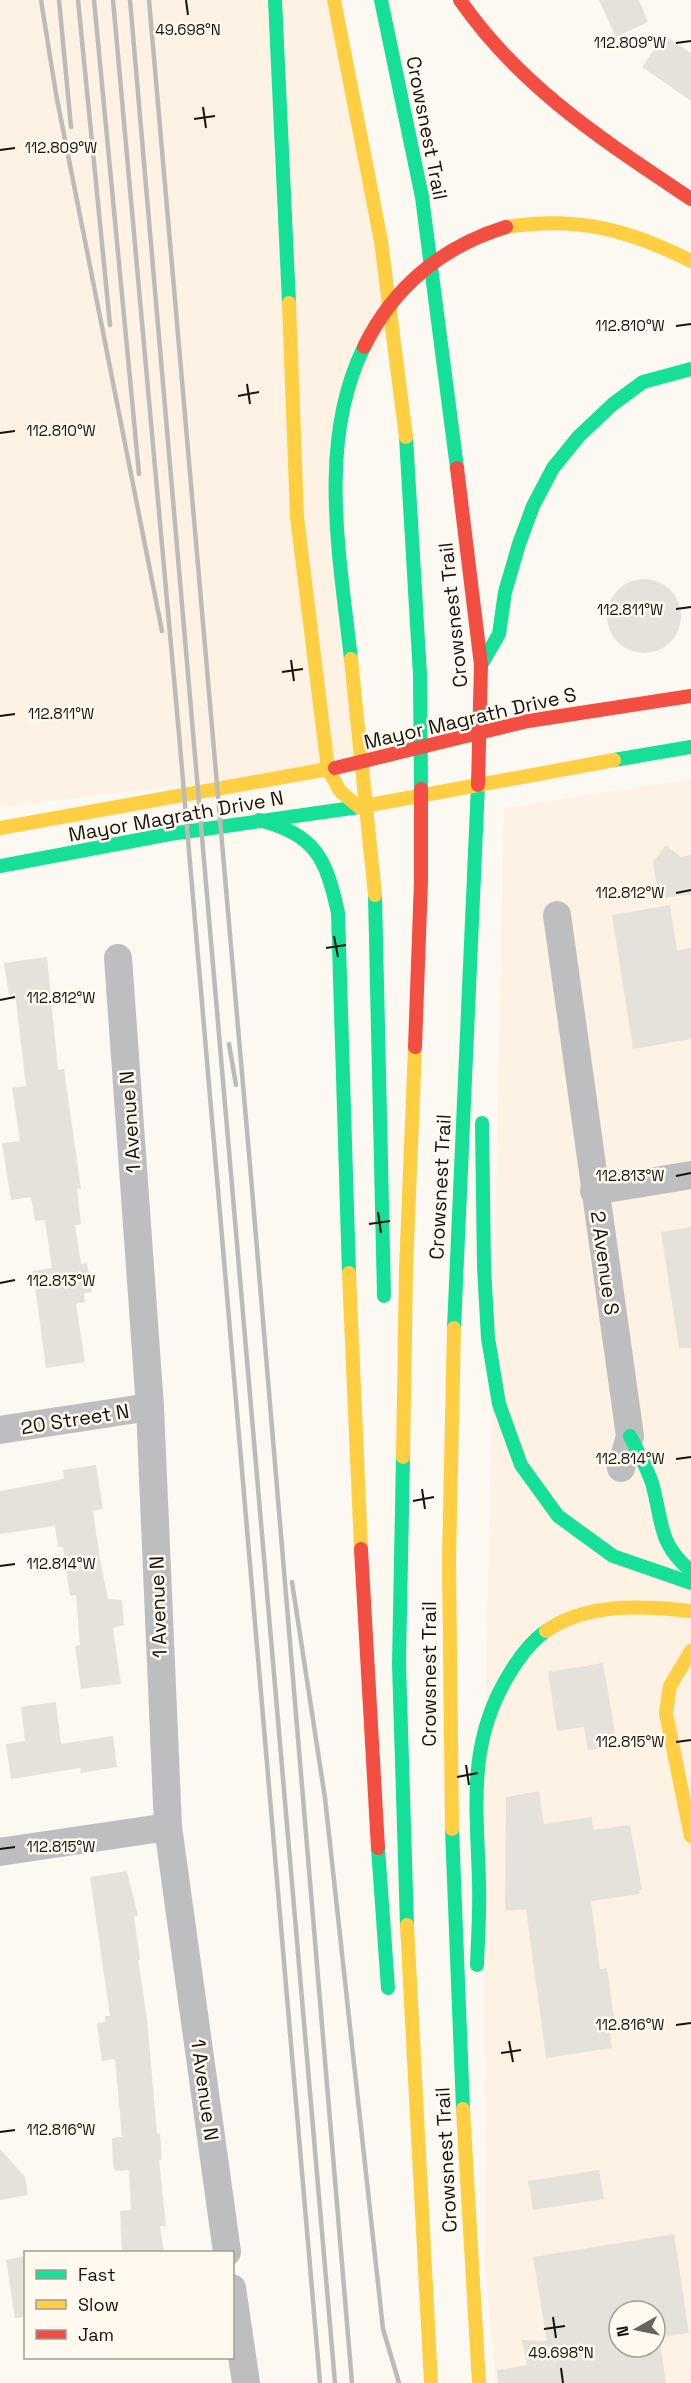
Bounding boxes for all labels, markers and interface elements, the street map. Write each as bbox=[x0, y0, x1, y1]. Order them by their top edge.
text: 49.698°N bbox=[155, 20, 221, 39]
text: 112.809°W bbox=[594, 33, 666, 52]
street label: Crowsnest Trail bbox=[400, 54, 454, 202]
text: 112.809°W bbox=[25, 138, 97, 157]
text: 112.810°W bbox=[595, 316, 665, 335]
text: 112.810°W bbox=[26, 421, 96, 440]
street label: Crowsnest Trail bbox=[432, 541, 474, 689]
text: 112.811°W bbox=[597, 600, 663, 619]
street label: Mayor Magrath Drive S bbox=[361, 681, 579, 755]
text: 112.811°W bbox=[28, 704, 94, 723]
street label: Mayor Magrath Drive N bbox=[66, 784, 286, 848]
text: 112.812°W bbox=[596, 883, 664, 902]
text: 112.812°W bbox=[27, 988, 95, 1007]
street label: 1 Avenue N bbox=[113, 1070, 147, 1174]
street label: Crowsnest Trail bbox=[423, 1114, 457, 1260]
text: 112.813°W bbox=[596, 1166, 664, 1185]
street label: 2 Avenue S bbox=[585, 1209, 625, 1317]
text: 112.813°W bbox=[27, 1271, 95, 1290]
street label: 20 Street N bbox=[19, 1398, 131, 1440]
text: 112.814°W bbox=[595, 1449, 665, 1468]
text: 112.814°W bbox=[26, 1554, 96, 1573]
street label: 1 Avenue N bbox=[143, 1555, 173, 1659]
street label: Crowsnest Trail bbox=[416, 1601, 442, 1747]
text: 112.815°W bbox=[596, 1732, 664, 1751]
text: 112.815°W bbox=[27, 1837, 95, 1856]
text: 112.816°W bbox=[595, 2015, 665, 2034]
street label: 1 Avenue N bbox=[185, 2038, 225, 2142]
street label: Crowsnest Trail bbox=[429, 2087, 463, 2233]
text: 112.816°W bbox=[26, 2120, 96, 2139]
legend bbox=[24, 2251, 234, 2359]
text: Fast bbox=[78, 2263, 115, 2286]
text: Slow bbox=[78, 2293, 119, 2316]
north arrow bbox=[607, 2299, 667, 2359]
text: Jam bbox=[78, 2323, 114, 2346]
text: N bbox=[611, 2324, 634, 2338]
text: 49.698°N bbox=[528, 2343, 594, 2362]

